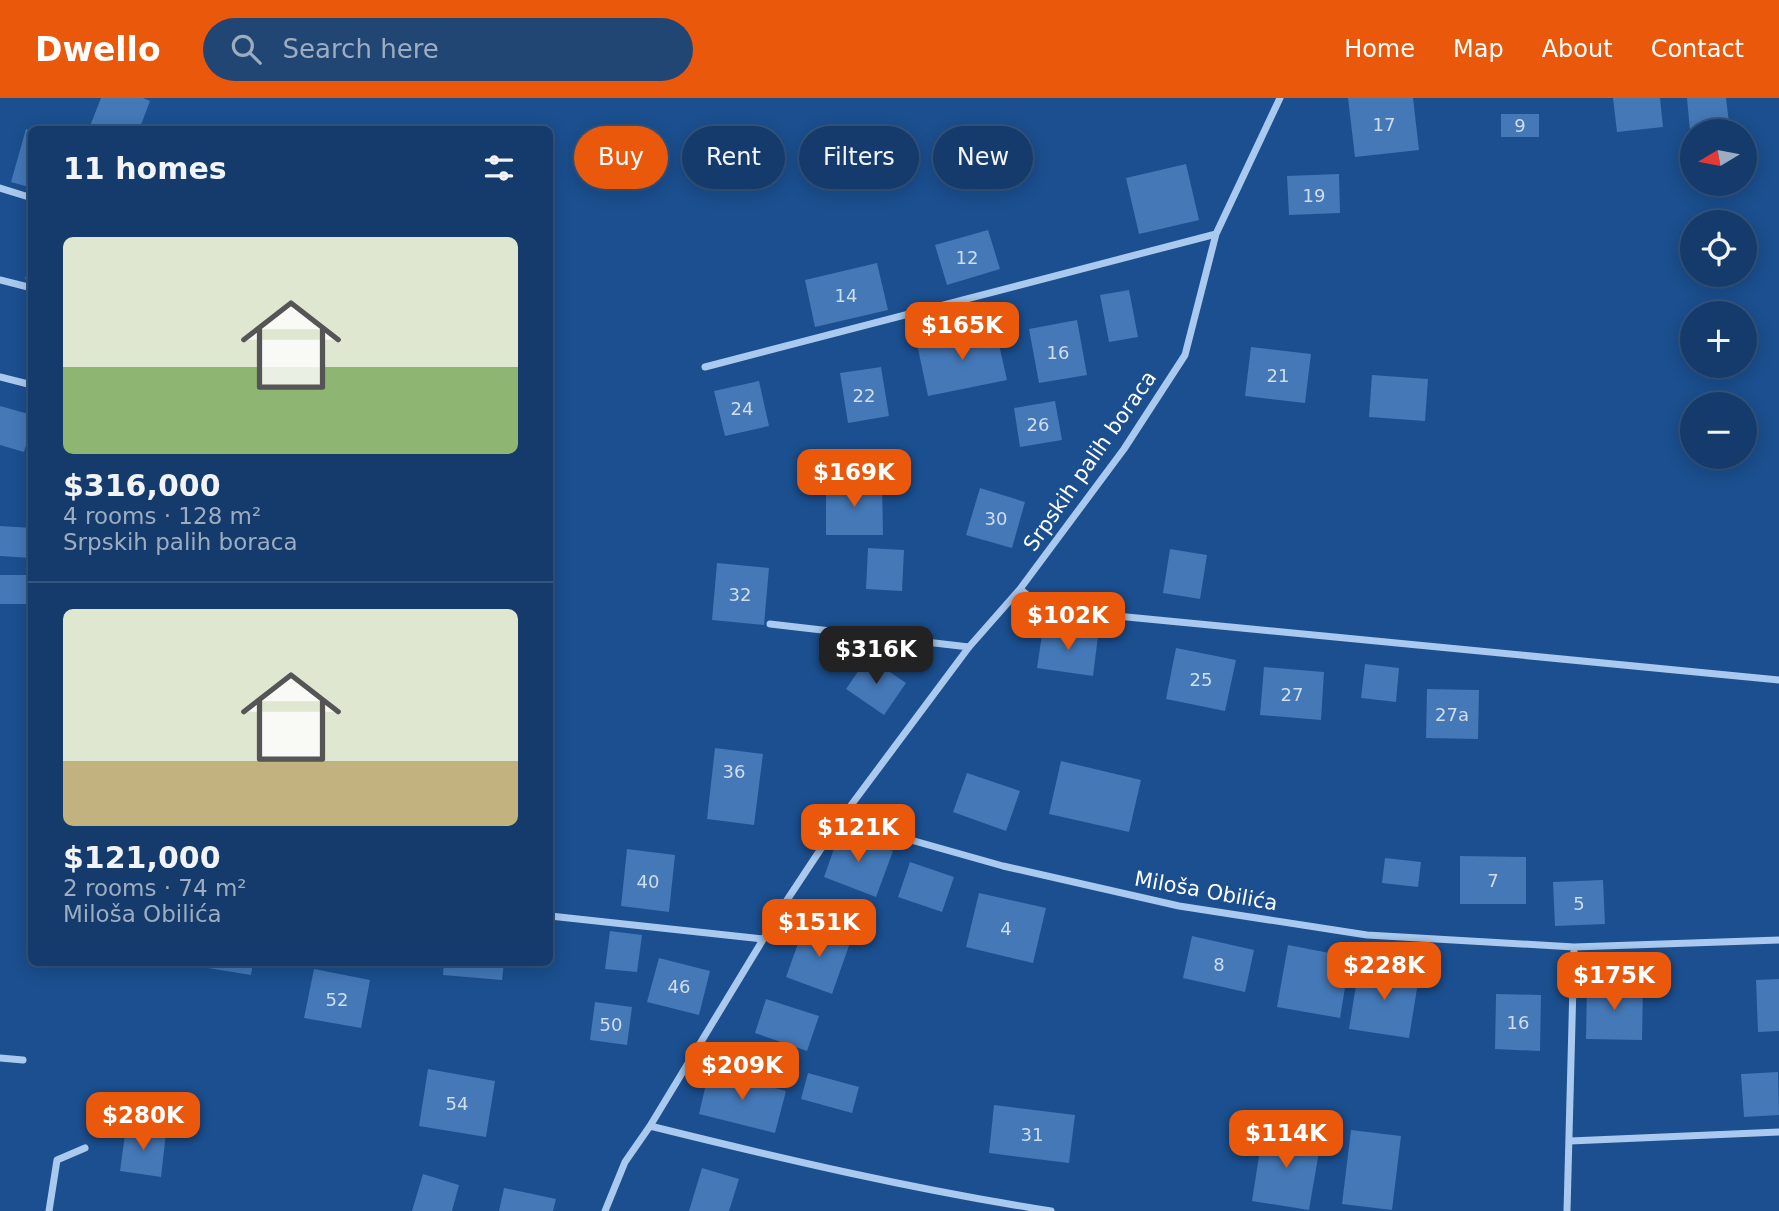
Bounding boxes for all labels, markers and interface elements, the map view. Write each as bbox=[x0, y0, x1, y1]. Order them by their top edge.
search box bbox=[203, 18, 693, 81]
text: Dwello bbox=[35, 30, 161, 69]
icon: search bbox=[227, 30, 265, 68]
text: Search here bbox=[283, 34, 439, 64]
text: Home bbox=[1344, 35, 1415, 63]
text: Map bbox=[1453, 35, 1504, 63]
text: About bbox=[1542, 35, 1613, 63]
text: Contact bbox=[1651, 35, 1744, 63]
house number: 17 bbox=[1373, 114, 1395, 135]
house number: 9 bbox=[1514, 115, 1526, 136]
north arrow bbox=[1680, 119, 1757, 196]
map controls bbox=[1680, 119, 1757, 469]
chip: Buy bbox=[574, 126, 668, 189]
chip: Rent bbox=[682, 126, 785, 189]
chip: Filters bbox=[799, 126, 919, 189]
chip: New bbox=[933, 126, 1033, 189]
icon: filters bbox=[480, 149, 518, 187]
text: 11 homes bbox=[63, 151, 227, 186]
house number: 19 bbox=[1303, 185, 1325, 206]
button: locate bbox=[1680, 210, 1757, 287]
house number: 12 bbox=[956, 247, 978, 268]
icon: home bbox=[228, 282, 354, 408]
house number: 14 bbox=[835, 285, 857, 306]
button: + bbox=[1680, 301, 1757, 378]
pin: $165K bbox=[913, 302, 1011, 362]
text: $165K bbox=[921, 312, 1003, 338]
house number: 16 bbox=[1047, 342, 1069, 363]
house number: 21 bbox=[1267, 365, 1289, 386]
street label: Srpskih palih boraca bbox=[1019, 366, 1161, 556]
house number: 22 bbox=[853, 385, 875, 406]
button: − bbox=[1680, 392, 1757, 469]
house number: 24 bbox=[731, 398, 753, 419]
house number: 26 bbox=[1027, 414, 1049, 435]
pin: $169K bbox=[805, 450, 903, 509]
text: $169K bbox=[813, 459, 895, 485]
text: $316,000 bbox=[63, 468, 221, 503]
text: 4 rooms · 128 m² bbox=[63, 503, 261, 529]
house number: 30 bbox=[985, 508, 1007, 529]
text: Srpskih palih boraca bbox=[63, 529, 298, 555]
house number: 32 bbox=[729, 584, 751, 605]
pin: $102K bbox=[1019, 592, 1117, 652]
text: $102K bbox=[1027, 602, 1109, 628]
pin: $316K bbox=[827, 626, 925, 686]
text: $316K bbox=[835, 636, 917, 662]
icon: home bbox=[228, 654, 354, 780]
house number: 25 bbox=[1190, 669, 1212, 690]
house number: 27 bbox=[1281, 684, 1303, 705]
house number: 27a bbox=[1435, 704, 1469, 725]
house number: 36 bbox=[723, 761, 745, 782]
pin: $121K bbox=[809, 804, 907, 864]
text: $121K bbox=[817, 814, 899, 840]
text: $121,000 bbox=[63, 840, 221, 875]
street label: Miloša Obilića bbox=[1133, 867, 1279, 915]
house number: 7 bbox=[1487, 870, 1499, 891]
house number: 40 bbox=[637, 871, 659, 892]
text: 2 rooms · 74 m² bbox=[63, 875, 247, 901]
house number: 5 bbox=[1573, 893, 1585, 914]
pin: $151K bbox=[770, 900, 868, 959]
text: Miloša Obilića bbox=[63, 901, 222, 927]
text: $151K bbox=[778, 909, 860, 935]
house number: 4 bbox=[1000, 918, 1012, 939]
pin: $228K bbox=[1335, 942, 1433, 1002]
text: $228K bbox=[1343, 952, 1425, 978]
pin: $175K bbox=[1565, 953, 1663, 1012]
house number: 8 bbox=[1213, 954, 1225, 975]
text: $175K bbox=[1573, 962, 1655, 988]
house number: 46 bbox=[668, 976, 690, 997]
house number: 52 bbox=[326, 989, 348, 1010]
house number: 16 bbox=[1507, 1012, 1529, 1033]
house number: 50 bbox=[600, 1014, 622, 1035]
pin: $209K bbox=[693, 1042, 791, 1102]
text: $209K bbox=[701, 1052, 783, 1078]
pin: $280K bbox=[94, 1093, 192, 1152]
house number: 54 bbox=[446, 1093, 468, 1114]
text: $280K bbox=[102, 1102, 184, 1128]
pin: $114K bbox=[1237, 1110, 1335, 1170]
text: $114K bbox=[1245, 1120, 1327, 1146]
house number: 31 bbox=[1021, 1124, 1043, 1145]

